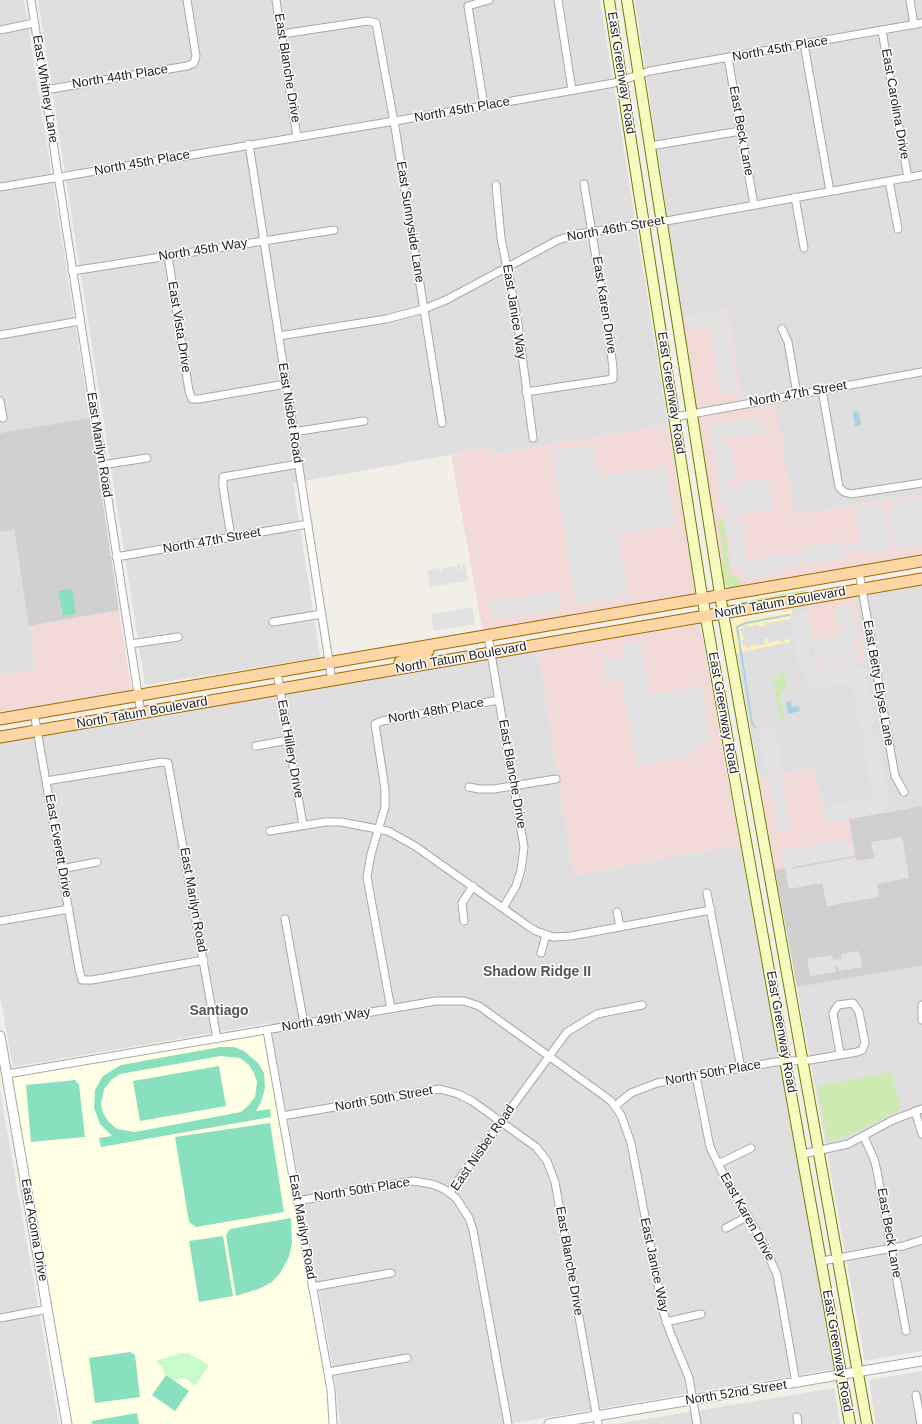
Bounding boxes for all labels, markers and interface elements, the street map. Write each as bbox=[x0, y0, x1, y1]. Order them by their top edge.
street label: East Greenway Road bbox=[604, 11, 638, 135]
street label: East Blanche Drive bbox=[271, 12, 303, 124]
street label: North 45th Place bbox=[731, 33, 829, 65]
street label: East Whitney Lane bbox=[29, 34, 61, 144]
street label: East Carolina Drive bbox=[878, 48, 912, 160]
street label: North 44th Place bbox=[71, 62, 169, 92]
street label: East Beck Lane bbox=[725, 85, 757, 177]
street label: North 45th Place bbox=[413, 94, 511, 126]
street label: North 45th Place bbox=[93, 147, 191, 179]
street label: East Sunnyside Lane bbox=[393, 160, 427, 284]
street label: North 46th Street bbox=[566, 213, 666, 245]
street label: North 45th Way bbox=[157, 235, 249, 265]
street label: East Karen Drive bbox=[589, 255, 619, 355]
street label: East Janice Way bbox=[499, 263, 529, 361]
street label: East Vista Drive bbox=[164, 280, 194, 374]
street label: East Greenway Road bbox=[654, 331, 688, 455]
street label: East Nisbet Road bbox=[274, 362, 306, 464]
street label: North 47th Street bbox=[748, 378, 848, 410]
street label: East Marilyn Road bbox=[83, 391, 115, 499]
street label: North 47th Street bbox=[162, 525, 262, 557]
street label: North Tatum Boulevard bbox=[713, 584, 847, 622]
street label: East Betty Elyse Lane bbox=[859, 619, 897, 747]
street label: North Tatum Boulevard bbox=[394, 639, 528, 677]
street label: East Greenway Road bbox=[705, 651, 741, 775]
street label: North Tatum Boulevard bbox=[75, 694, 209, 732]
street label: North 48th Place bbox=[387, 695, 485, 727]
street label: East Hillery Drive bbox=[274, 699, 306, 799]
street label: East Blanche Drive bbox=[495, 718, 529, 830]
street label: East Everett Drive bbox=[41, 793, 75, 899]
street label: East Marilyn Road bbox=[176, 846, 210, 954]
district label: Shadow Ridge II bbox=[483, 964, 591, 980]
street label: East Greenway Road bbox=[763, 970, 799, 1094]
district label: Santiago bbox=[189, 1003, 249, 1019]
street label: North 49th Way bbox=[280, 1005, 372, 1035]
street label: North 50th Place bbox=[664, 1057, 762, 1089]
street label: North 50th Street bbox=[334, 1083, 434, 1115]
street label: East Nisbet Road bbox=[448, 1102, 518, 1194]
street label: East Karen Drive bbox=[716, 1170, 778, 1264]
street label: East Marilyn Road bbox=[285, 1173, 319, 1281]
street label: North 50th Place bbox=[313, 1175, 411, 1205]
street label: East Acoma Drive bbox=[17, 1177, 51, 1283]
street label: East Beck Lane bbox=[873, 1187, 905, 1279]
street label: East Blanche Drive bbox=[552, 1205, 586, 1317]
street label: East Janice Way bbox=[636, 1216, 672, 1314]
street label: East Greenway Road bbox=[819, 1289, 855, 1413]
street label: North 52nd Street bbox=[684, 1377, 788, 1409]

